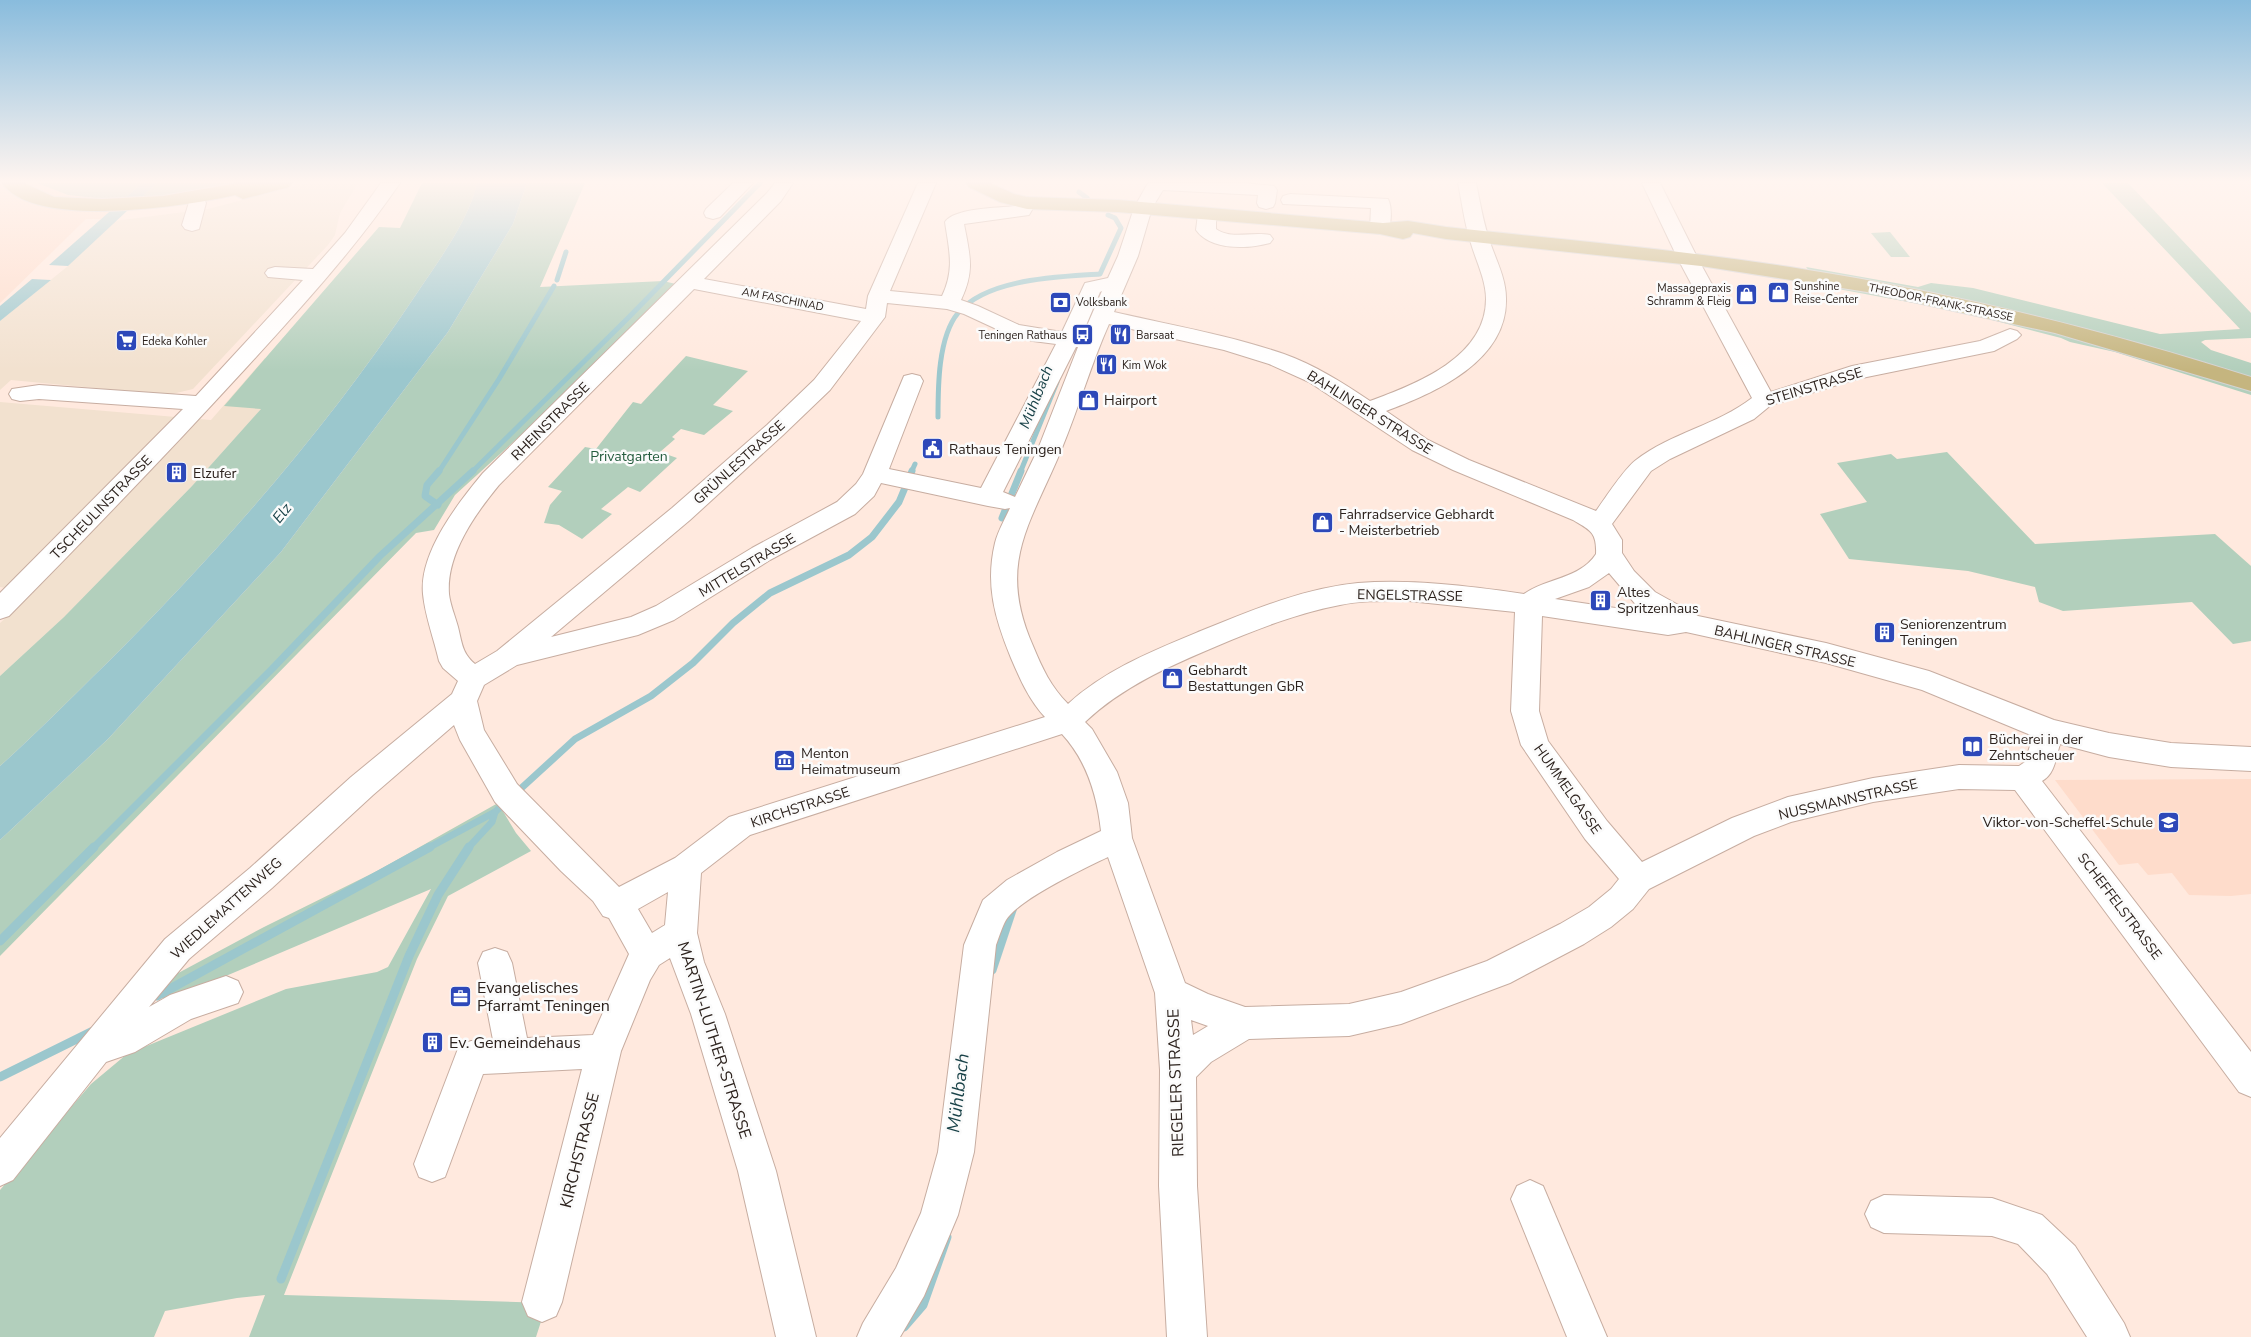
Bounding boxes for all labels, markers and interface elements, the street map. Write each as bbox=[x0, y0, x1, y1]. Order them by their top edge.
place label: Sunshine Reise-Center bbox=[1794, 279, 1858, 307]
shop icon: Sunshine Reise-Center bbox=[1766, 280, 1790, 304]
street label: THEODOR-FRANK-STRASSE bbox=[1867, 280, 2014, 325]
place label: Massagepraxis Schramm & Fleig bbox=[1647, 281, 1731, 309]
shop icon: Massagepraxis Schramm & Fleig bbox=[1735, 282, 1759, 306]
street label: AM FASCHINAD bbox=[741, 284, 825, 315]
bank icon: Volksbank bbox=[1048, 290, 1072, 314]
place label: Volksbank bbox=[1075, 295, 1127, 310]
bus stop icon: Teningen Rathaus bbox=[1071, 323, 1095, 347]
restaurant icon: Barsaat bbox=[1108, 323, 1132, 347]
place label: Teningen Rathaus bbox=[978, 328, 1067, 343]
place label: Barsaat bbox=[1136, 328, 1174, 343]
supermarket icon: Edeka Kohler bbox=[114, 329, 138, 353]
place label: Edeka Kohler bbox=[142, 334, 207, 349]
restaurant icon: Kim Wok bbox=[1094, 353, 1118, 377]
place label: Kim Wok bbox=[1122, 358, 1167, 373]
water label: Mühlbach bbox=[1014, 362, 1058, 432]
street label: STEINSTRASSE bbox=[1763, 363, 1865, 410]
street label: BAHLINGER STRASSE bbox=[1303, 366, 1436, 459]
street label: RHEINSTRASSE bbox=[507, 378, 594, 465]
shop icon: Hairport bbox=[1076, 388, 1100, 412]
place label: Hairport bbox=[1104, 391, 1157, 410]
street label: GRÜNLESTRASSE bbox=[689, 416, 789, 509]
public building icon: Rathaus Teningen bbox=[921, 437, 945, 461]
place label: Rathaus Teningen bbox=[949, 440, 1062, 459]
park label: Privatgarten bbox=[590, 447, 668, 466]
street label: TSCHEULINSTRASSE bbox=[47, 451, 156, 564]
building icon: Elzufer bbox=[165, 461, 189, 485]
place label: Elzufer bbox=[193, 464, 237, 483]
water label: Elz bbox=[268, 499, 296, 527]
place label: Fahrradservice Gebhardt - Meisterbetrieb bbox=[1339, 505, 1494, 540]
shop icon: Fahrradservice Gebhardt - Meisterbetrieb bbox=[1311, 510, 1335, 534]
street label: MITTELSTRASSE bbox=[695, 529, 799, 602]
place label: Altes Spritzenhaus bbox=[1617, 583, 1699, 618]
street label: ENGELSTRASSE bbox=[1357, 585, 1463, 606]
building icon: Altes Spritzenhaus bbox=[1589, 588, 1613, 612]
place label: Seniorenzentrum Teningen bbox=[1900, 615, 2007, 650]
building icon: Seniorenzentrum Teningen bbox=[1872, 620, 1896, 644]
street label: BAHLINGER STRASSE bbox=[1712, 621, 1857, 672]
place label: Gebhardt Bestattungen GbR bbox=[1188, 661, 1304, 696]
shop icon: Gebhardt Bestattungen GbR bbox=[1160, 666, 1184, 690]
place label: Bücherei in der Zehntscheuer bbox=[1989, 730, 2083, 765]
library icon: Bücherei in der Zehntscheuer bbox=[1961, 735, 1985, 759]
street label: HUMMELGASSE bbox=[1529, 741, 1606, 838]
place label: Menton Heimatmuseum bbox=[801, 744, 901, 779]
museum icon: Menton Heimatmuseum bbox=[773, 749, 797, 773]
street label: NUSSMANNSTRASSE bbox=[1777, 774, 1920, 825]
street label: KIRCHSTRASSE bbox=[748, 782, 852, 832]
school or university icon: Viktor-von-Scheffel-Schule bbox=[2157, 810, 2181, 834]
place label: Viktor-von-Scheffel-Schule bbox=[1982, 813, 2153, 832]
street label: SCHEFFELSTRASSE bbox=[2073, 849, 2166, 964]
street label: WIEDLEMATTENWEG bbox=[167, 853, 286, 963]
street label: MARTIN-LUTHER-STRASSE bbox=[672, 939, 756, 1142]
place label: Evangelisches Pfarramt Teningen bbox=[477, 977, 610, 1017]
office icon: Evangelisches Pfarramt Teningen bbox=[449, 984, 473, 1008]
street label: RIEGELER STRASSE bbox=[1162, 1009, 1190, 1157]
building icon: Ev. Gemeindehaus bbox=[421, 1030, 445, 1054]
place label: Ev. Gemeindehaus bbox=[449, 1032, 581, 1054]
water label: Mühlbach bbox=[941, 1052, 975, 1134]
street label: KIRCHSTRASSE bbox=[555, 1090, 605, 1210]

